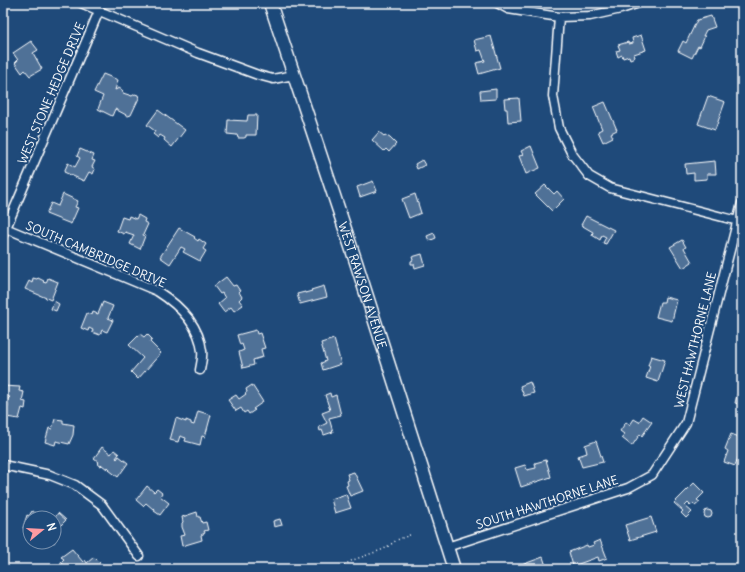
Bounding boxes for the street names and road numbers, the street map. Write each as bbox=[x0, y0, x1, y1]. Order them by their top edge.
street label: WEST STONE HEDGE DRIVE bbox=[14, 20, 88, 166]
street label: SOUTH CAMBRIDGE DRIVE bbox=[24, 218, 168, 290]
street label: WEST RAWSON AVENUE bbox=[336, 220, 391, 350]
street label: WEST HAWTHORNE LANE bbox=[671, 270, 719, 410]
street label: SOUTH HAWTHORNE LANE bbox=[474, 472, 620, 532]

